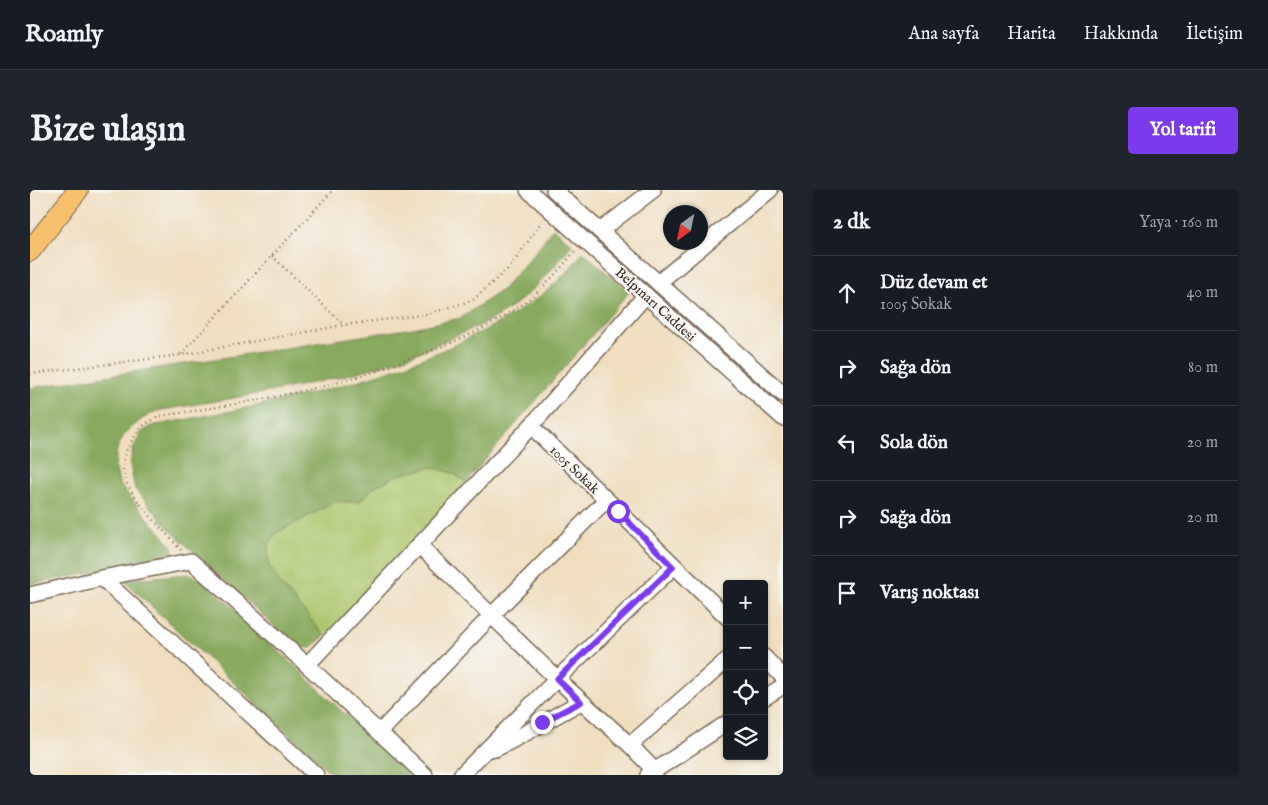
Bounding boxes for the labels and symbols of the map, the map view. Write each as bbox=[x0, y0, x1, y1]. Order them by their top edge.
north arrow bbox=[663, 205, 708, 250]
street label: Belpınarı Caddesi bbox=[611, 264, 700, 346]
street label: 1005 Sokak bbox=[545, 441, 603, 498]
route start bbox=[607, 500, 630, 523]
route end bbox=[531, 711, 554, 734]

